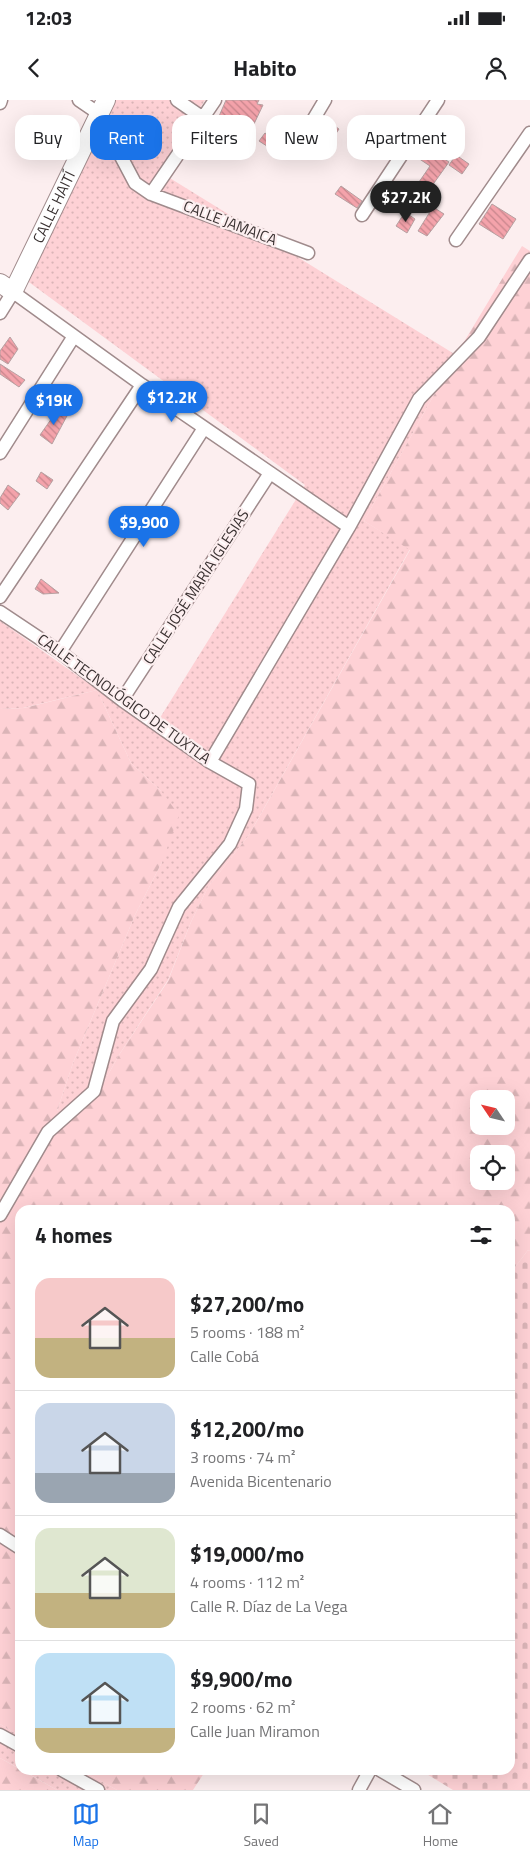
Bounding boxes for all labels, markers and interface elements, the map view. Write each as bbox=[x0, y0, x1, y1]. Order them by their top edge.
text: 12:03 bbox=[25, 3, 72, 32]
text: Habito bbox=[233, 51, 297, 85]
icon: back bbox=[20, 54, 48, 82]
icon: person bbox=[482, 54, 510, 82]
chip: Buy bbox=[15, 115, 80, 160]
chip: Rent bbox=[90, 115, 162, 160]
chip: Filters bbox=[172, 115, 256, 160]
chip: New bbox=[266, 115, 337, 160]
chip: Apartment bbox=[347, 115, 465, 160]
street label: CALLE HAITÍ bbox=[26, 167, 81, 247]
pin: $27.2K bbox=[365, 180, 447, 223]
text: $27.2K bbox=[381, 185, 431, 209]
street label: CALLE JAMAICA bbox=[180, 194, 280, 251]
pin: $12.2K bbox=[131, 380, 213, 423]
pin: $19K bbox=[24, 384, 84, 426]
text: $12.2K bbox=[147, 385, 197, 409]
text: $19K bbox=[36, 388, 72, 412]
street label: CALLE JOSÉ MARÍA IGLESIAS bbox=[137, 505, 254, 669]
pin: $9,900 bbox=[103, 506, 185, 548]
text: $9,900 bbox=[119, 510, 169, 534]
street label: CALLE TECNOLÓGICO DE TUXTLA bbox=[33, 628, 216, 769]
north arrow bbox=[470, 1090, 515, 1135]
map controls bbox=[470, 1090, 515, 1190]
button: locate bbox=[470, 1145, 515, 1190]
text: 4 homes bbox=[35, 1219, 112, 1251]
icon: filters bbox=[467, 1221, 495, 1249]
text: $27,200/mo bbox=[190, 1288, 304, 1320]
icon: home bbox=[75, 1298, 135, 1358]
text: 5 rooms · 188 m² bbox=[190, 1320, 304, 1344]
text: Calle Cobá bbox=[190, 1344, 259, 1368]
text: $12,200/mo bbox=[190, 1413, 304, 1445]
icon: home bbox=[75, 1423, 135, 1483]
text: 3 rooms · 74 m² bbox=[190, 1445, 295, 1469]
text: Avenida Bicentenario bbox=[190, 1469, 332, 1493]
text: $19,000/mo bbox=[190, 1538, 304, 1570]
icon: home bbox=[75, 1548, 135, 1608]
text: 4 rooms · 112 m² bbox=[190, 1570, 304, 1594]
text: Calle R. Díaz de La Vega bbox=[190, 1594, 348, 1618]
text: $9,900/mo bbox=[190, 1663, 292, 1695]
icon: home bbox=[75, 1673, 135, 1733]
text: 2 rooms · 62 m² bbox=[190, 1695, 295, 1719]
text: Calle Juan Miramon bbox=[190, 1719, 320, 1743]
tab: Map bbox=[72, 1800, 100, 1851]
tab: Saved bbox=[243, 1800, 279, 1851]
tab: Home bbox=[423, 1800, 458, 1851]

